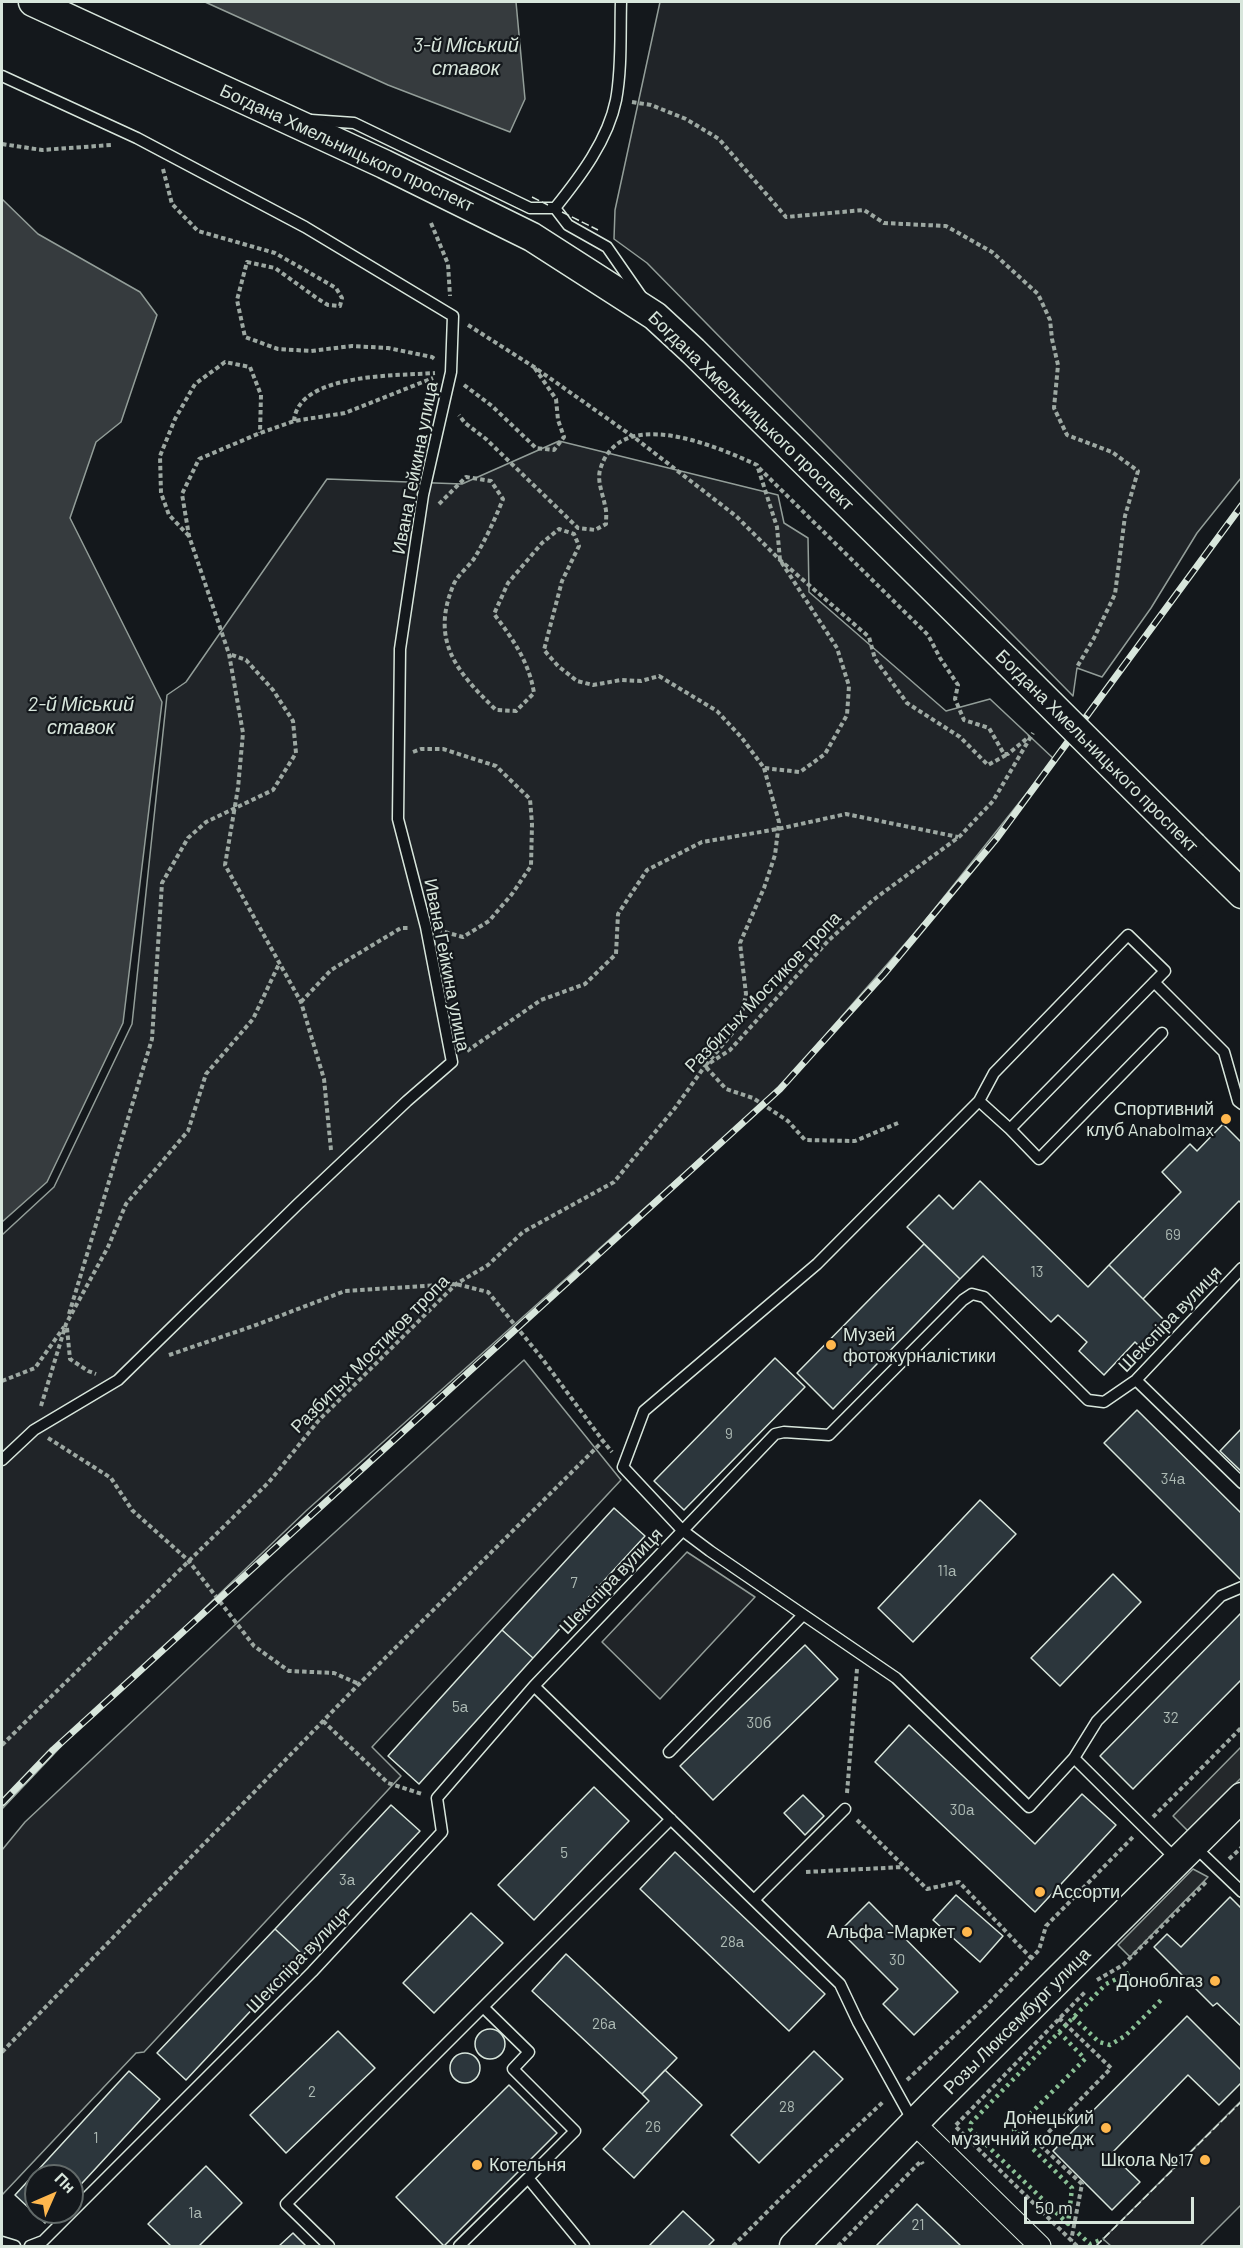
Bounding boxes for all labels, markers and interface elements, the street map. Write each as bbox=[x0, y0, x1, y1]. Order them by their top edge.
water label: 3-й Міський ставок bbox=[413, 33, 519, 80]
street label: Богдана Хмельницького проспект bbox=[217, 80, 477, 216]
street label: Богдана Хмельницького проспект bbox=[644, 307, 858, 515]
street label: Ивана Гейкина улица bbox=[388, 380, 442, 556]
street label: Богдана Хмельницького проспект bbox=[991, 645, 1203, 857]
water label: 2-й Міський ставок bbox=[28, 692, 134, 739]
street label: Ивана Гейкина улица bbox=[420, 877, 474, 1053]
street label: Разбитых Мостиков тропа bbox=[680, 907, 846, 1077]
place label: Спортивний клуб Anabolmax bbox=[1086, 1098, 1214, 1140]
marker: Спортивний клуб Anabolmax bbox=[1219, 1112, 1233, 1126]
house number: 69 bbox=[1165, 1226, 1181, 1244]
street label: Шекспіра вулиця bbox=[1114, 1261, 1226, 1377]
house number: 13 bbox=[1031, 1263, 1043, 1281]
street label: Разбитых Мостиков тропа bbox=[286, 1270, 454, 1438]
place label: Музей фотожурналістики bbox=[843, 1324, 996, 1366]
marker: Музей фотожурналістики bbox=[824, 1338, 838, 1352]
house number: 9 bbox=[725, 1425, 733, 1443]
house number: 34а bbox=[1161, 1470, 1185, 1488]
street label: Шекспіра вулиця bbox=[555, 1523, 667, 1639]
house number: 11а bbox=[938, 1562, 956, 1580]
house number: 7 bbox=[570, 1574, 578, 1592]
house number: 5а bbox=[452, 1698, 468, 1716]
house number: 32 bbox=[1163, 1709, 1179, 1727]
house number: 30б bbox=[747, 1714, 771, 1732]
house number: 30а bbox=[950, 1801, 974, 1819]
house number: 5 bbox=[560, 1844, 568, 1862]
house number: 3а bbox=[339, 1871, 355, 1889]
place label: Ассорти bbox=[1052, 1881, 1120, 1903]
marker: Ассорти bbox=[1033, 1885, 1047, 1899]
street label: Шекспіра вулиця bbox=[242, 1902, 354, 2018]
place label: Альфа -Маркет bbox=[827, 1921, 955, 1943]
marker: Альфа -Маркет bbox=[960, 1925, 974, 1939]
house number: 28а bbox=[720, 1933, 744, 1951]
street label: Розы Люксембург улица bbox=[939, 1943, 1095, 2099]
house number: 30 bbox=[889, 1951, 905, 1969]
place label: Доноблгаз bbox=[1116, 1970, 1203, 1992]
marker: Доноблгаз bbox=[1208, 1974, 1222, 1988]
house number: 26а bbox=[592, 2015, 616, 2033]
house number: 2 bbox=[308, 2083, 316, 2101]
house number: 28 bbox=[779, 2098, 795, 2116]
place label: Донецький музичний коледж bbox=[951, 2107, 1094, 2150]
house number: 26 bbox=[645, 2118, 661, 2136]
marker: Донецький музичний коледж bbox=[1099, 2121, 1113, 2135]
house number: 1 bbox=[93, 2129, 99, 2147]
place label: Школа №17 bbox=[1101, 2149, 1193, 2171]
marker: Школа №17 bbox=[1198, 2153, 1212, 2167]
place label: Котельня bbox=[489, 2154, 566, 2176]
marker: Котельня bbox=[470, 2158, 484, 2172]
north arrow bbox=[24, 2164, 84, 2224]
text: Пн bbox=[51, 2168, 80, 2197]
scale bar bbox=[1027, 2185, 1196, 2223]
text: 50 m bbox=[1035, 2196, 1073, 2218]
house number: 1а bbox=[188, 2204, 202, 2222]
house number: 21 bbox=[911, 2216, 925, 2234]

